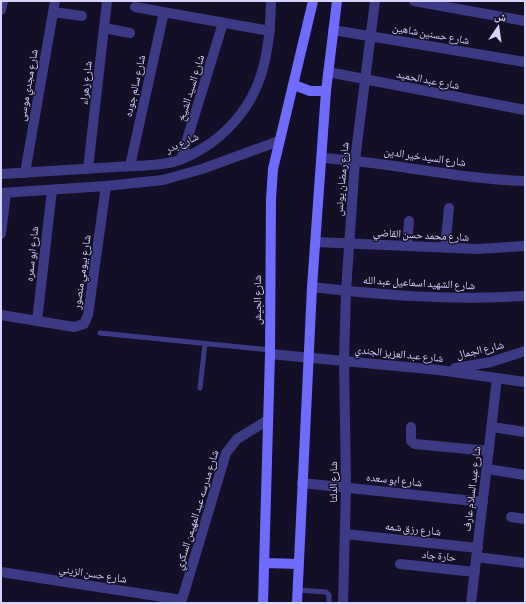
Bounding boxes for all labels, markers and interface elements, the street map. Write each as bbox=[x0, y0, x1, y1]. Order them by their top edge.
north arrow bbox=[478, 8, 518, 48]
text: ش bbox=[494, 9, 508, 23]
street label: شارع حسنين شاهين bbox=[392, 21, 470, 47]
street label: شارع مجدي موسى bbox=[15, 48, 41, 122]
street label: شارع السيد الشيخ bbox=[175, 53, 207, 123]
street label: شارع سالم جوده bbox=[121, 54, 149, 118]
street label: شارع زهراء bbox=[77, 60, 95, 106]
street label: شارع عبد الحميد bbox=[395, 67, 461, 93]
street label: شارع بدر bbox=[163, 130, 201, 156]
street label: شارع رمضان يونس bbox=[332, 142, 352, 216]
street label: شارع السيد خير الدين bbox=[383, 145, 467, 169]
street label: شارع ابو سمره bbox=[23, 226, 41, 282]
street label: شارع محمد حسن القاضي bbox=[372, 226, 470, 244]
street label: شارع بيومي منصور bbox=[70, 234, 94, 310]
street label: شارع الشهيد اسماعيل عبد الله bbox=[363, 273, 475, 293]
street label: شارع الجيش bbox=[251, 275, 265, 325]
street label: شارع الجمال bbox=[455, 338, 505, 362]
street label: شارع عبد العزيز الجندي bbox=[354, 343, 444, 365]
street label: شارع عبد السلام عارف bbox=[460, 446, 484, 532]
street label: شارع مدرسه عبد المهيمن السكري bbox=[172, 448, 222, 572]
street label: شارع الدلتا bbox=[327, 461, 341, 503]
street label: شارع ابو سعده bbox=[365, 470, 423, 490]
street label: شارع رزق شمه bbox=[384, 519, 442, 539]
street label: حارة جاد bbox=[421, 548, 457, 564]
street label: شارع حسن الزيني bbox=[58, 562, 128, 586]

